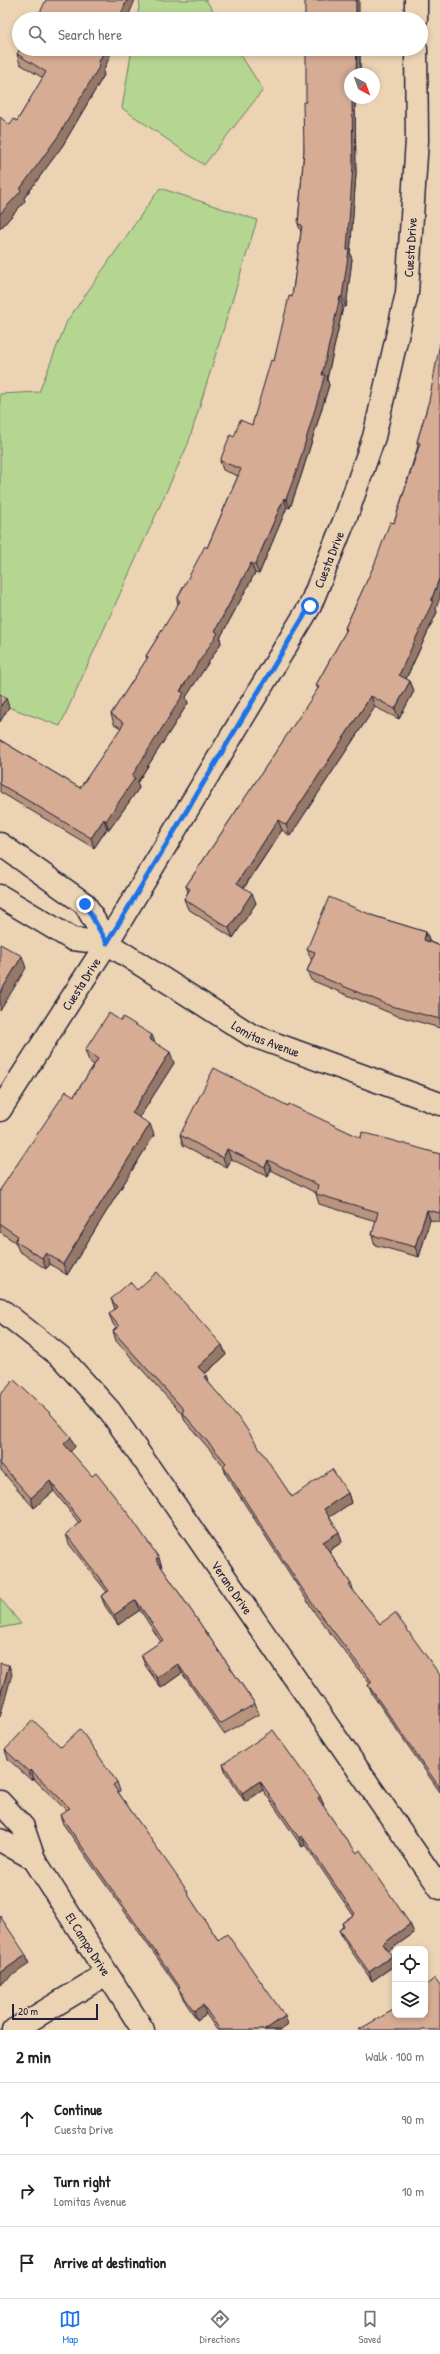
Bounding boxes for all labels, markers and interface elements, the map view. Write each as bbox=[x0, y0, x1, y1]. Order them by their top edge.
search box bbox=[12, 12, 428, 56]
icon: search bbox=[26, 23, 48, 45]
text: Search here bbox=[58, 24, 122, 45]
north arrow bbox=[344, 68, 380, 104]
street label: Cuesta Drive bbox=[399, 217, 421, 278]
street label: Cuesta Drive bbox=[309, 528, 348, 590]
route start bbox=[301, 597, 319, 615]
route end bbox=[76, 895, 94, 913]
street label: Cuesta Drive bbox=[57, 954, 105, 1014]
street label: Lomitas Avenue bbox=[228, 1016, 302, 1061]
street label: Verano Drive bbox=[207, 1557, 257, 1618]
street label: El Campo Drive bbox=[62, 1909, 115, 1979]
map controls bbox=[392, 1946, 428, 2018]
button: locate bbox=[392, 1946, 428, 1982]
button: layers bbox=[392, 1982, 428, 2018]
scale bar bbox=[12, 2002, 98, 2021]
text: 20 m bbox=[18, 2004, 38, 2018]
text: 2 min bbox=[16, 2045, 51, 2068]
text: Walk · 100 m bbox=[365, 2047, 424, 2065]
text: Continue bbox=[54, 2099, 102, 2120]
icon: ahead bbox=[16, 2108, 38, 2130]
text: 90 m bbox=[402, 2110, 424, 2128]
text: Cuesta Drive bbox=[54, 2120, 114, 2138]
text: Turn right bbox=[54, 2171, 110, 2192]
icon: right bbox=[16, 2180, 38, 2202]
text: 10 m bbox=[402, 2182, 424, 2200]
text: Lomitas Avenue bbox=[54, 2192, 126, 2210]
icon: arrive bbox=[16, 2252, 38, 2274]
text: Arrive at destination bbox=[54, 2252, 166, 2273]
tab: Map bbox=[59, 2308, 81, 2346]
tab: Directions bbox=[200, 2308, 240, 2346]
tab: Saved bbox=[358, 2308, 381, 2346]

